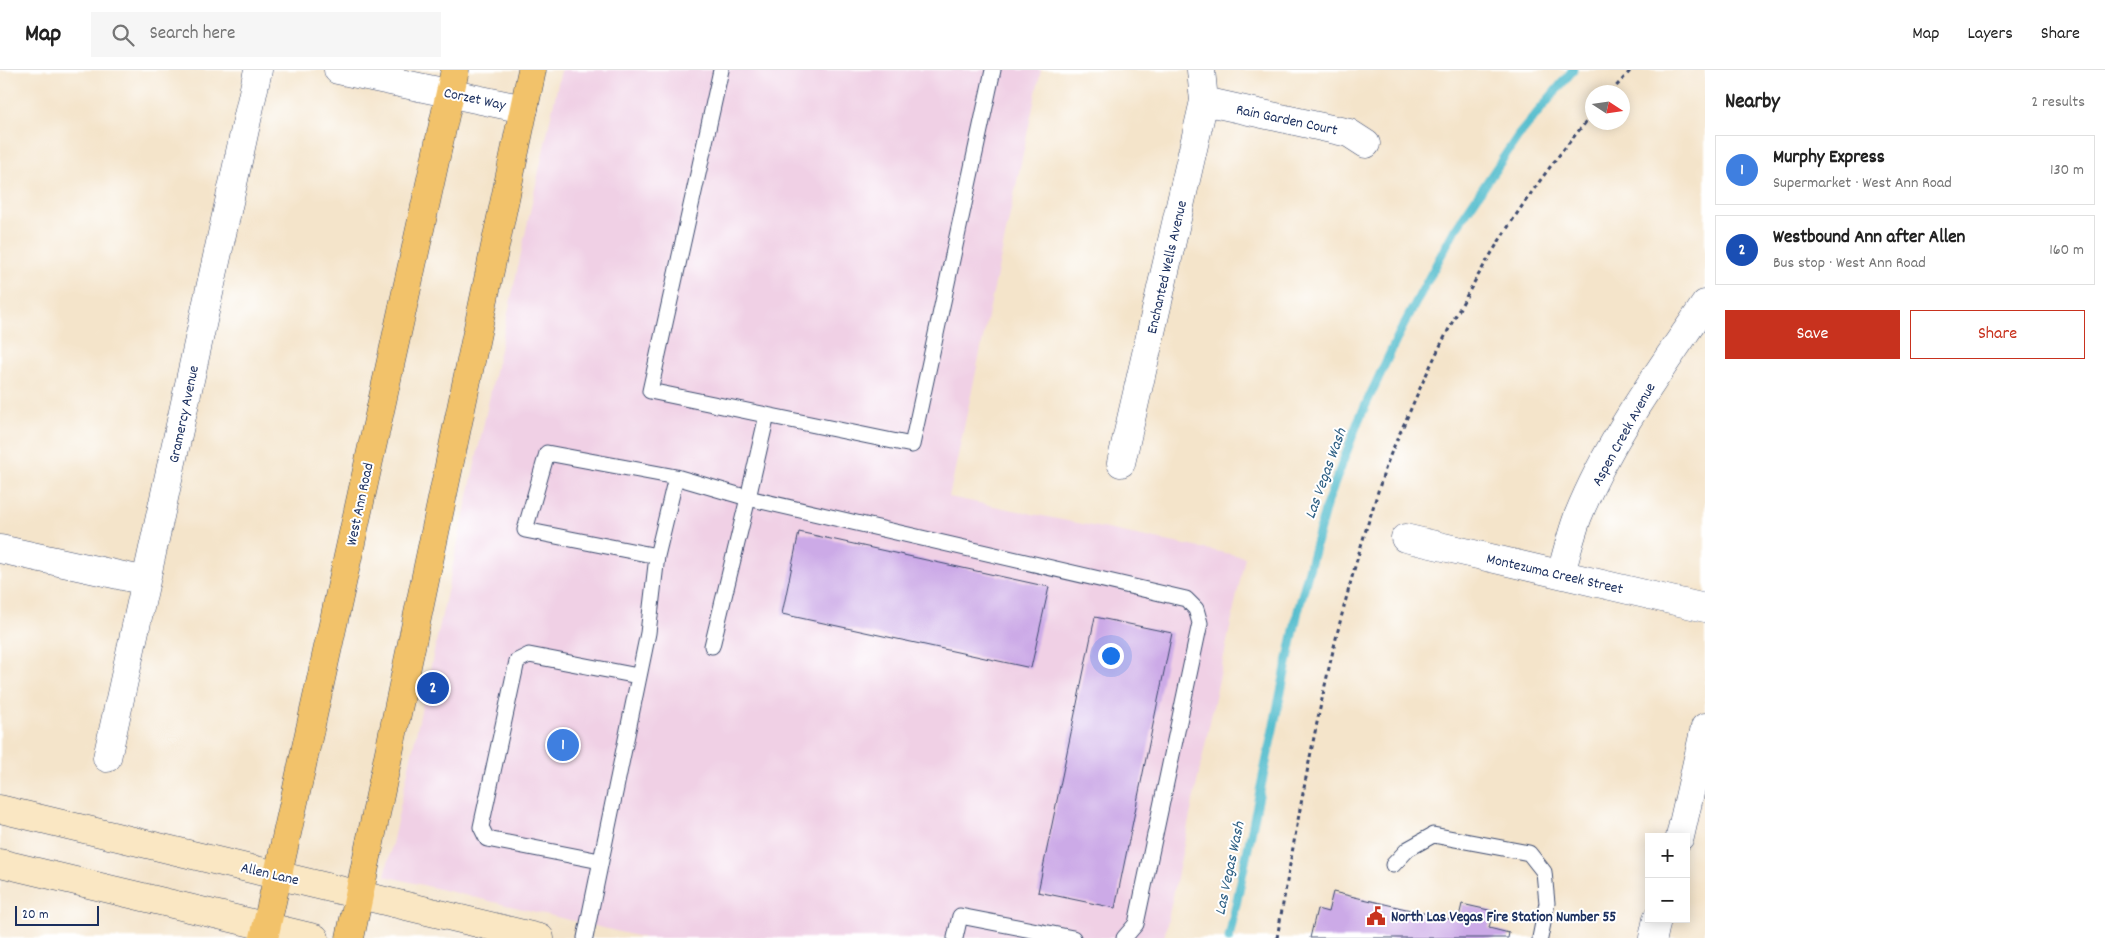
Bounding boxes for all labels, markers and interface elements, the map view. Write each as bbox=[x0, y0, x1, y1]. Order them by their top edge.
search box bbox=[91, 12, 441, 57]
text: Map bbox=[25, 18, 61, 52]
icon: search bbox=[109, 21, 137, 49]
text: Search here bbox=[149, 21, 235, 48]
text: Map bbox=[1912, 22, 1939, 47]
text: Layers bbox=[1967, 22, 2013, 47]
text: Share bbox=[2041, 22, 2080, 47]
street label: Corzet Way bbox=[442, 83, 508, 117]
north arrow bbox=[1585, 85, 1630, 130]
text: Nearby bbox=[1725, 88, 1780, 118]
text: 2 results bbox=[2031, 91, 2085, 114]
street label: Rain Garden Court bbox=[1234, 99, 1340, 143]
text: Murphy Express bbox=[1773, 145, 1885, 172]
text: 1 bbox=[1740, 159, 1744, 182]
text: 130 m bbox=[2050, 159, 2084, 182]
text: Supermarket · West Ann Road bbox=[1773, 172, 1952, 195]
street label: Enchanted Wells Avenue bbox=[1142, 198, 1194, 336]
text: Westbound Ann after Allen bbox=[1773, 225, 1965, 252]
text: 2 bbox=[1739, 239, 1746, 262]
text: 160 m bbox=[2049, 239, 2084, 262]
text: Bus stop · West Ann Road bbox=[1773, 252, 1926, 275]
button: Save bbox=[1725, 310, 1900, 359]
button: Share bbox=[1910, 310, 2085, 359]
street label: Gramercy Avenue bbox=[164, 363, 206, 465]
street label: Aspen Creek Avenue bbox=[1587, 379, 1662, 491]
water label: Las Vegas Wash bbox=[1299, 425, 1354, 522]
street label: West Ann Road bbox=[341, 461, 380, 548]
street label: Montezuma Creek Street bbox=[1484, 549, 1626, 601]
your location bbox=[1098, 643, 1124, 669]
pin: 2 bbox=[417, 669, 449, 707]
pin: 1 bbox=[547, 726, 579, 764]
water label: Las Vegas Wash bbox=[1209, 819, 1252, 917]
map controls bbox=[1645, 833, 1690, 923]
button: + bbox=[1645, 833, 1690, 878]
street label: Allen Lane bbox=[238, 858, 301, 892]
button: − bbox=[1645, 878, 1690, 923]
scale bar bbox=[15, 903, 99, 926]
text: 20 m bbox=[22, 905, 49, 925]
public building icon: North Las Vegas Fire Station Number 55 bbox=[1365, 905, 1387, 927]
place label: North Las Vegas Fire Station Number 55 bbox=[1391, 907, 1616, 929]

